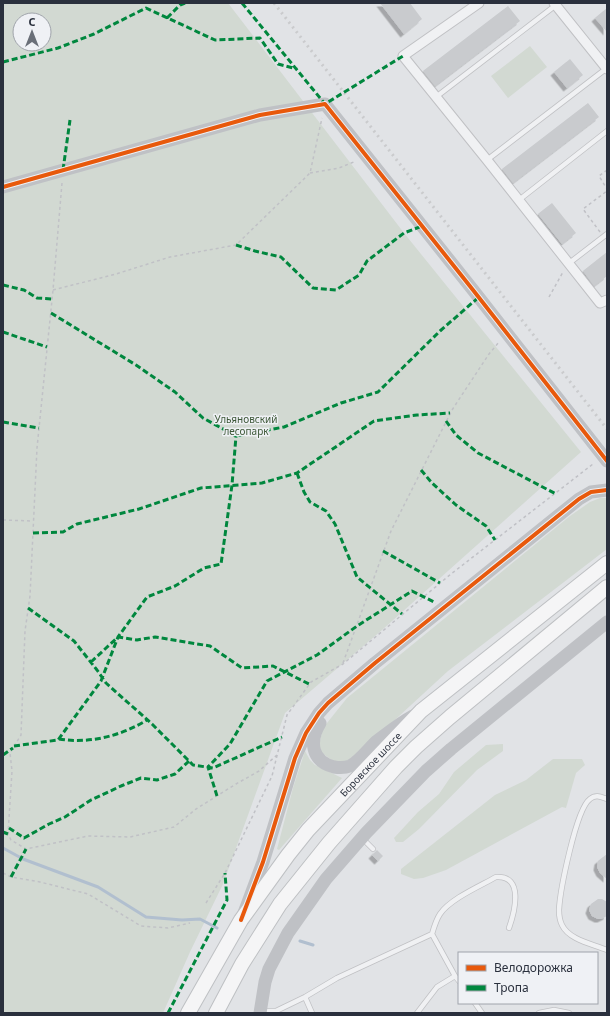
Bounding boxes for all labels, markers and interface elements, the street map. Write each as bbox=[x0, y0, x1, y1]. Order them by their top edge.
north arrow bbox=[12, 12, 52, 52]
text: С bbox=[28, 14, 36, 29]
park label: Ульяновский лесопарк bbox=[215, 412, 277, 438]
street label: Боровское шоссе bbox=[336, 729, 405, 799]
legend bbox=[458, 952, 598, 1004]
text: Велодорожка bbox=[494, 959, 573, 976]
text: Тропа bbox=[494, 979, 529, 996]

